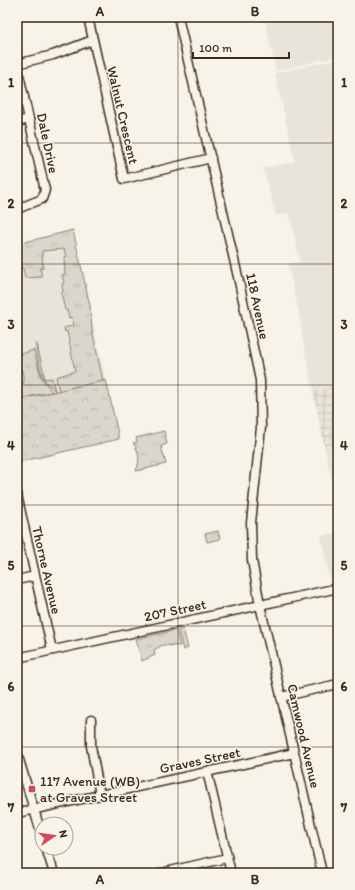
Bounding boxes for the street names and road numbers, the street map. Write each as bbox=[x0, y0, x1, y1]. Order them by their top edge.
street label: Walnut Crescent bbox=[103, 64, 142, 166]
street label: Dale Drive bbox=[33, 111, 62, 175]
street label: 118 Avenue bbox=[242, 271, 273, 341]
street label: Thorne Avenue bbox=[28, 525, 65, 616]
street label: 207 Street bbox=[142, 596, 208, 625]
street label: Camwood Avenue bbox=[283, 682, 324, 790]
street label: Graves Street bbox=[158, 744, 242, 777]

